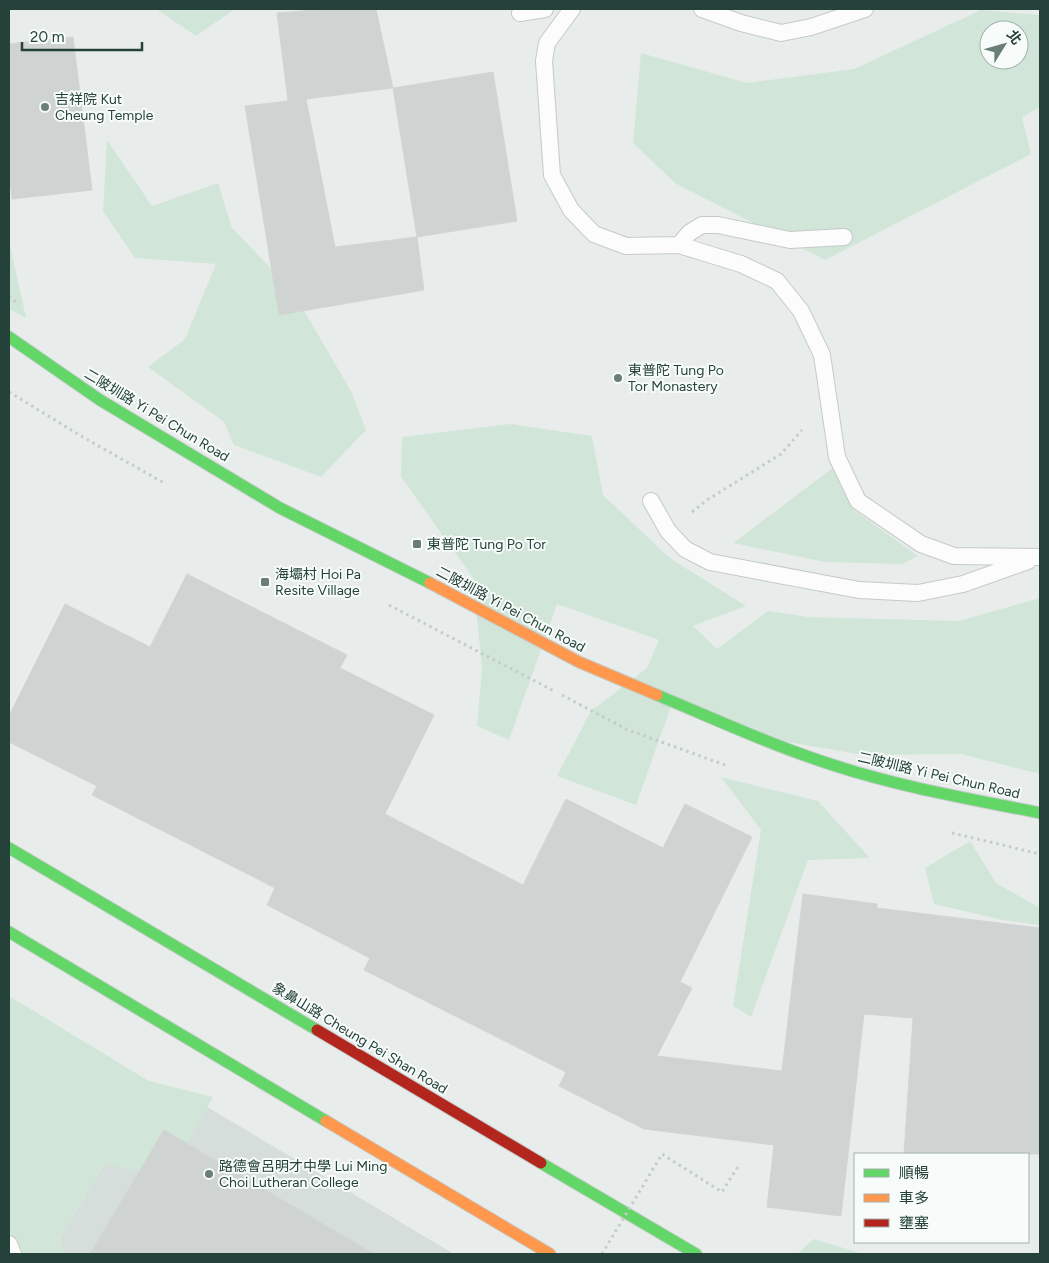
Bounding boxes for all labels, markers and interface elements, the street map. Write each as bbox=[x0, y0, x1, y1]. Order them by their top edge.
scale bar bbox=[22, 20, 142, 52]
north arrow bbox=[979, 20, 1029, 70]
text: 北 bbox=[1003, 27, 1025, 48]
text: 20 m bbox=[30, 28, 64, 46]
place label: 吉祥院 Kut Cheung Temple bbox=[55, 91, 154, 124]
marker: 吉祥院 Kut Cheung Temple bbox=[39, 101, 51, 113]
place label: 東普陀 Tung Po Tor Monastery bbox=[628, 362, 724, 395]
street label: 二陂圳路 Yi Pei Chun Road bbox=[81, 365, 232, 466]
marker: 東普陀 Tung Po Tor Monastery bbox=[612, 372, 624, 384]
place label: 東普陀 Tung Po Tor bbox=[427, 536, 546, 553]
marker: 東普陀 Tung Po Tor bbox=[411, 538, 423, 550]
street label: 二陂圳路 Yi Pei Chun Road bbox=[433, 563, 588, 656]
place label: 海壩村 Hoi Pa Resite Village bbox=[275, 566, 361, 599]
marker: 海壩村 Hoi Pa Resite Village bbox=[259, 576, 271, 588]
street label: 二陂圳路 Yi Pei Chun Road bbox=[856, 749, 1022, 802]
street label: 象鼻山路 Cheung Pei Shan Road bbox=[269, 979, 451, 1098]
legend bbox=[854, 1153, 1029, 1243]
place label: 路德會呂明才中學 Lui Ming Choi Lutheran College bbox=[219, 1158, 387, 1191]
text: 順暢 bbox=[899, 1164, 929, 1182]
marker: 路德會呂明才中學 Lui Ming Choi Lutheran College bbox=[203, 1168, 215, 1180]
text: 車多 bbox=[899, 1189, 929, 1207]
text: 壅塞 bbox=[899, 1214, 929, 1232]

